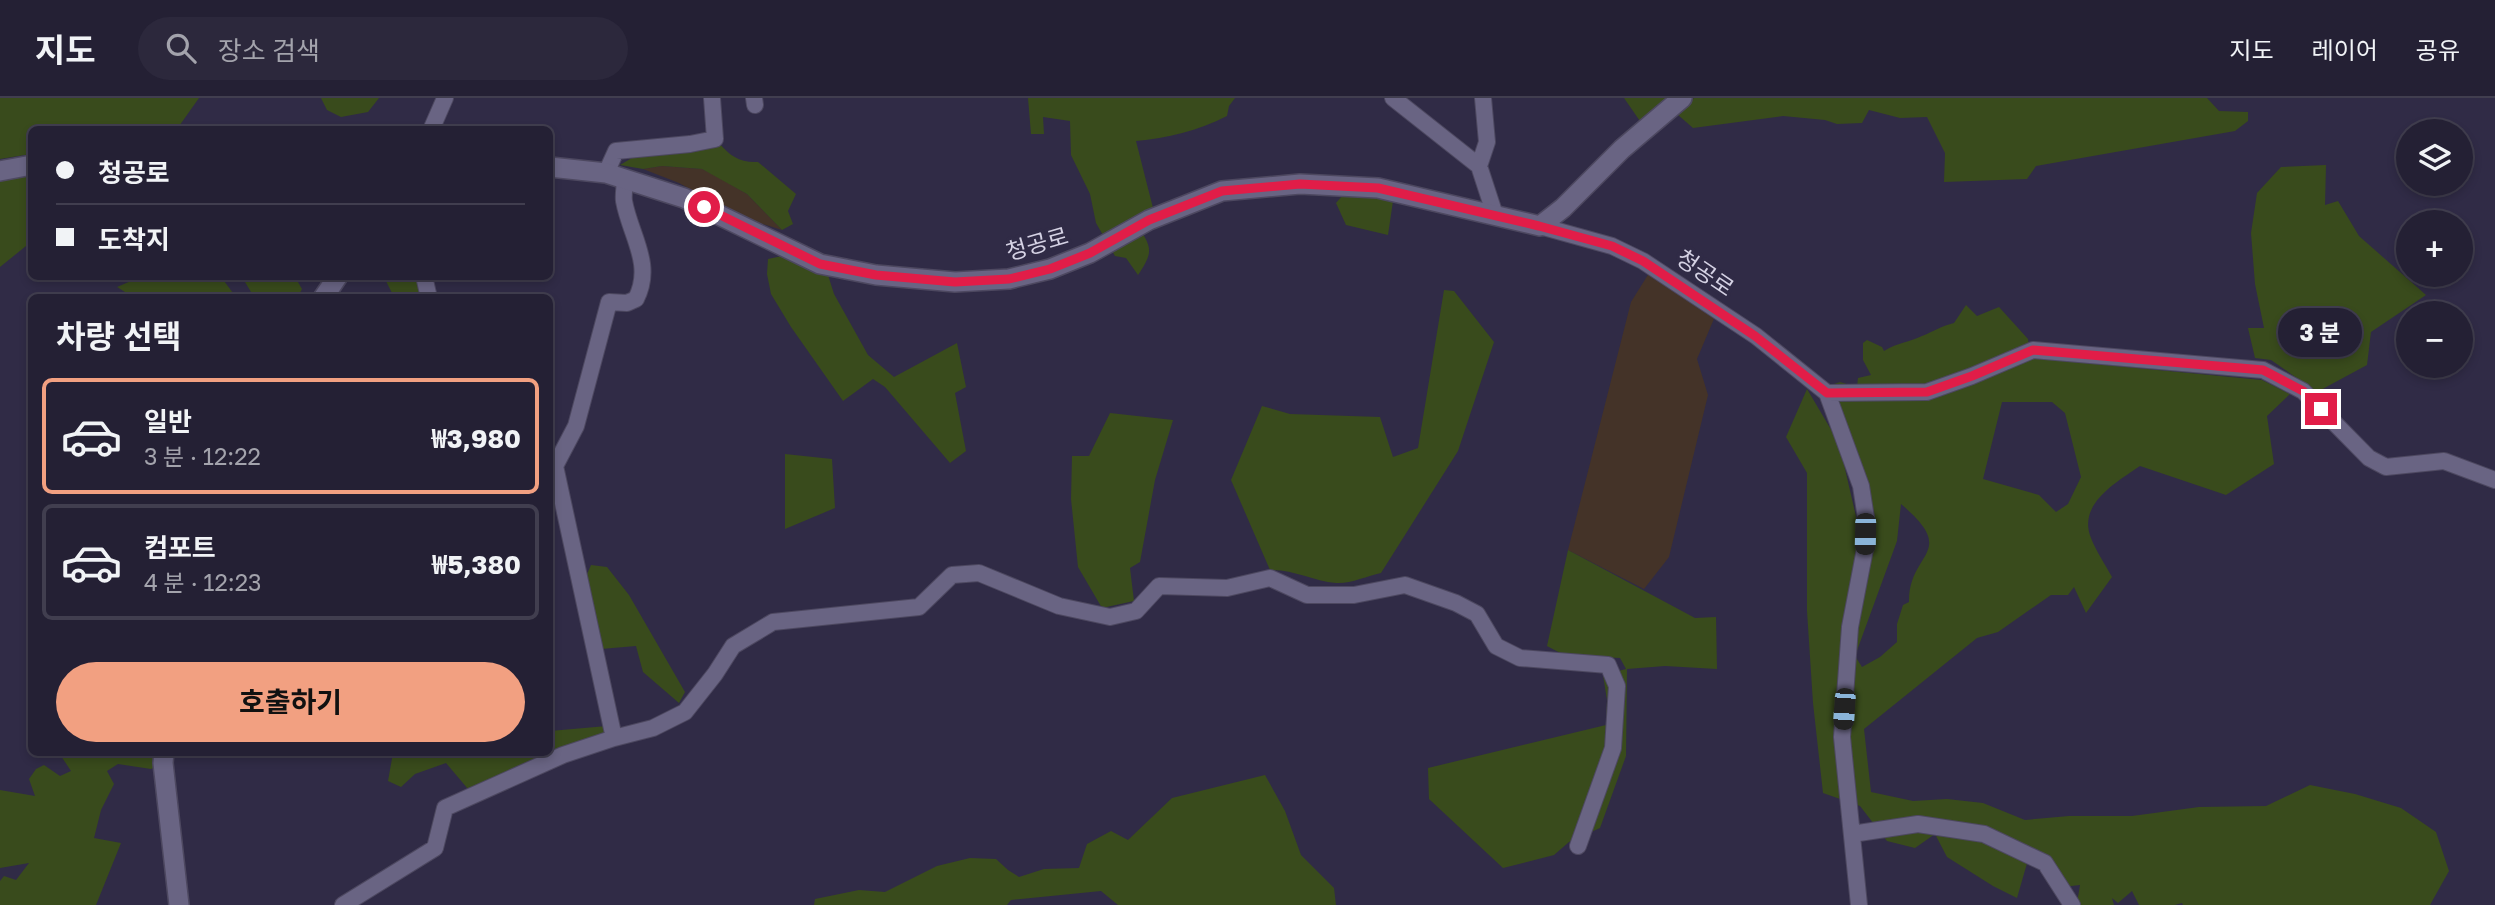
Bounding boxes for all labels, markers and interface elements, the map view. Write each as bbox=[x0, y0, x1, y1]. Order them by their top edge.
search box bbox=[138, 17, 628, 80]
icon: search bbox=[162, 29, 200, 67]
text: 지도 bbox=[35, 30, 96, 69]
text: 장소 검색 bbox=[218, 35, 320, 66]
text: 지도 bbox=[2229, 35, 2274, 64]
text: 레이어 bbox=[2312, 35, 2378, 64]
text: 공유 bbox=[2416, 35, 2460, 64]
map controls bbox=[2396, 119, 2473, 378]
button: layers bbox=[2396, 119, 2473, 196]
text: 청공로 bbox=[98, 157, 170, 188]
route start bbox=[688, 191, 720, 223]
button: + bbox=[2396, 210, 2473, 287]
street label: 청공로 bbox=[1002, 221, 1071, 265]
text: 도착지 bbox=[98, 224, 170, 255]
street label: 청공로 bbox=[1671, 243, 1740, 302]
button: − bbox=[2396, 301, 2473, 378]
callout: 3 분 bbox=[2279, 308, 2363, 356]
text: 차량 선택 bbox=[56, 317, 182, 355]
text: 3 분 bbox=[2300, 318, 2340, 346]
route end bbox=[2305, 393, 2337, 425]
icon: car bbox=[60, 405, 123, 468]
text: 일반 bbox=[144, 406, 192, 437]
text: ₩3,980 bbox=[431, 423, 521, 454]
text: 3 분 · 12:22 bbox=[144, 442, 261, 470]
car bbox=[1855, 513, 1876, 555]
icon: car bbox=[60, 531, 123, 594]
text: 컴포트 bbox=[144, 532, 216, 563]
text: ₩5,380 bbox=[432, 549, 521, 580]
text: 4 분 · 12:23 bbox=[144, 568, 262, 596]
button: 호출하기 bbox=[56, 662, 525, 742]
car bbox=[1833, 687, 1856, 731]

